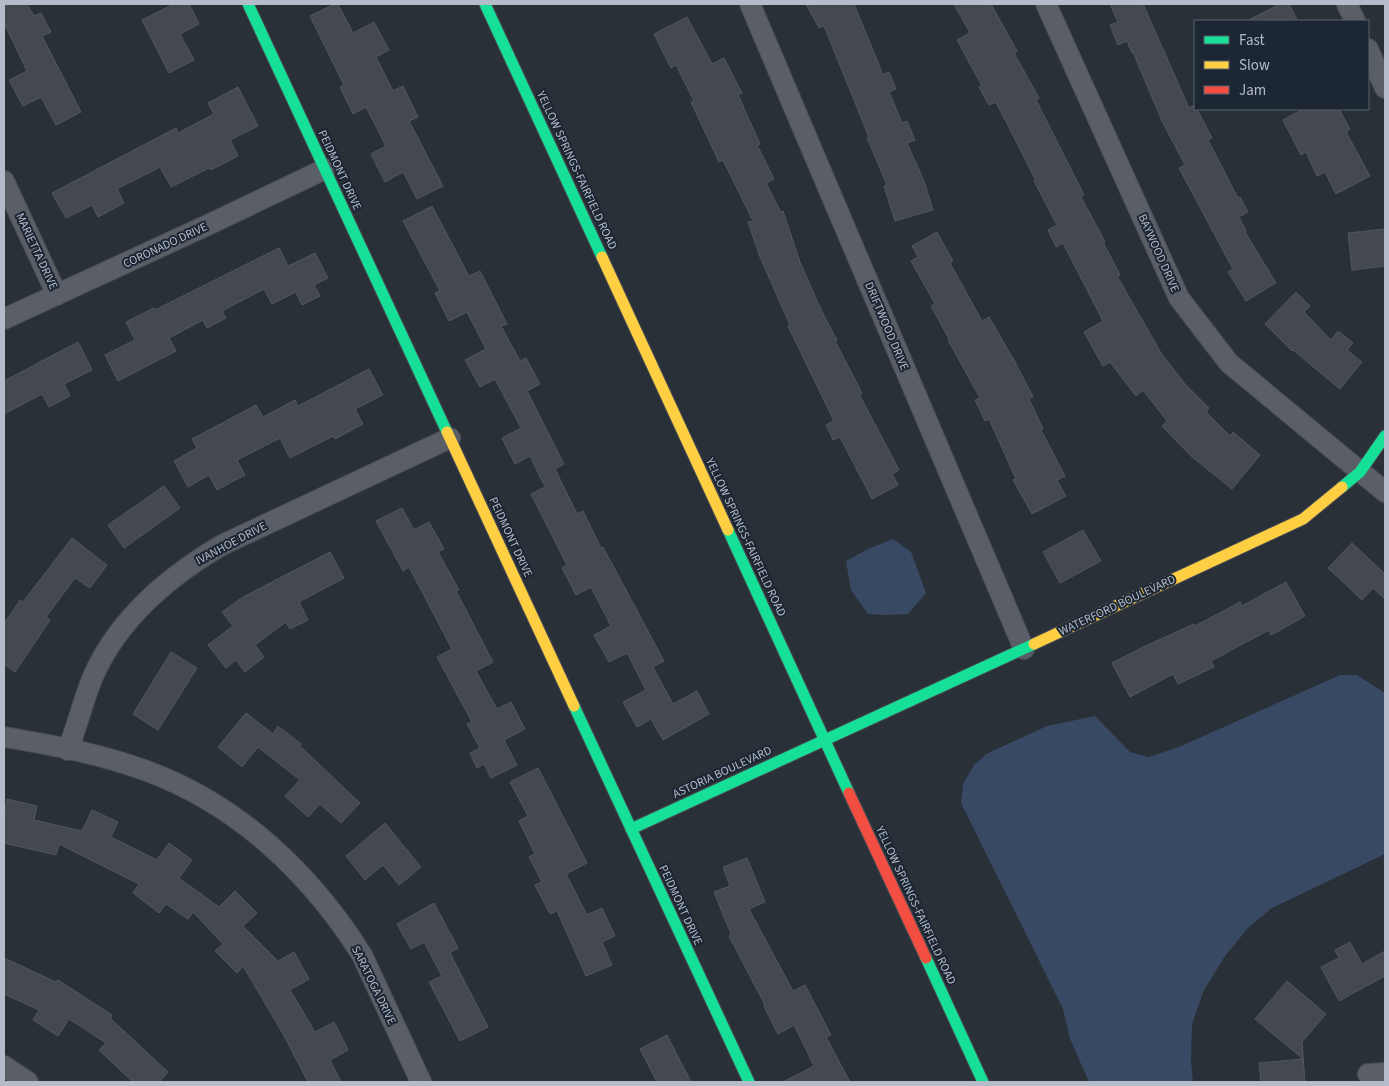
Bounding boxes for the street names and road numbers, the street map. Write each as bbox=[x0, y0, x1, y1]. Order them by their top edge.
street label: YELLOW SPRINGS-FAIRFIELD ROAD bbox=[532, 87, 621, 252]
street label: PEIDMONT DRIVE bbox=[313, 127, 366, 213]
street label: MARIETTA DRIVE bbox=[11, 210, 62, 292]
street label: BAYWOOD DRIVE bbox=[1134, 211, 1183, 295]
street label: CORONADO DRIVE bbox=[120, 218, 210, 272]
street label: DRIFTWOOD DRIVE bbox=[860, 279, 913, 373]
street label: YELLOW SPRINGS-FAIRFIELD ROAD bbox=[701, 454, 790, 619]
street label: PEIDMONT DRIVE bbox=[484, 494, 537, 580]
street label: IVANHOE DRIVE bbox=[193, 518, 270, 569]
street label: WATERFORD BOULEVARD bbox=[1056, 571, 1178, 640]
street label: ASTORIA BOULEVARD bbox=[670, 742, 774, 803]
street label: YELLOW SPRINGS-FAIRFIELD ROAD bbox=[871, 822, 960, 987]
street label: PEIDMONT DRIVE bbox=[654, 862, 707, 948]
street label: SARATOGA DRIVE bbox=[347, 943, 400, 1028]

